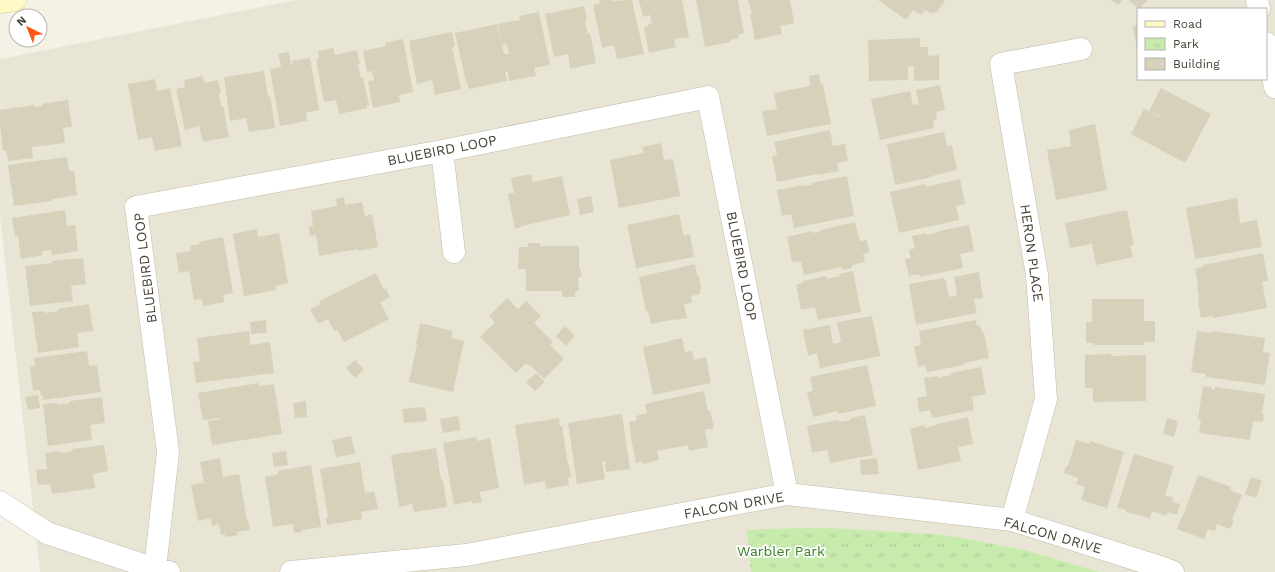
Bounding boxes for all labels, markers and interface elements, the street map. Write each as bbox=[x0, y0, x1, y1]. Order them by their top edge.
north arrow bbox=[8, 8, 48, 48]
legend bbox=[1137, 8, 1267, 80]
text: N bbox=[14, 14, 29, 29]
text: Road bbox=[1173, 17, 1202, 31]
text: Park bbox=[1173, 37, 1199, 51]
text: Building bbox=[1173, 57, 1220, 71]
street label: BLUEBIRD LOOP bbox=[386, 132, 498, 168]
street label: HERON PLACE bbox=[1017, 203, 1047, 303]
street label: BLUEBIRD LOOP bbox=[724, 210, 760, 322]
street label: BLUEBIRD LOOP bbox=[130, 212, 160, 324]
street label: FALCON DRIVE bbox=[683, 488, 785, 522]
street label: FALCON DRIVE bbox=[1002, 513, 1104, 557]
park label: Warbler Park bbox=[737, 543, 825, 559]

